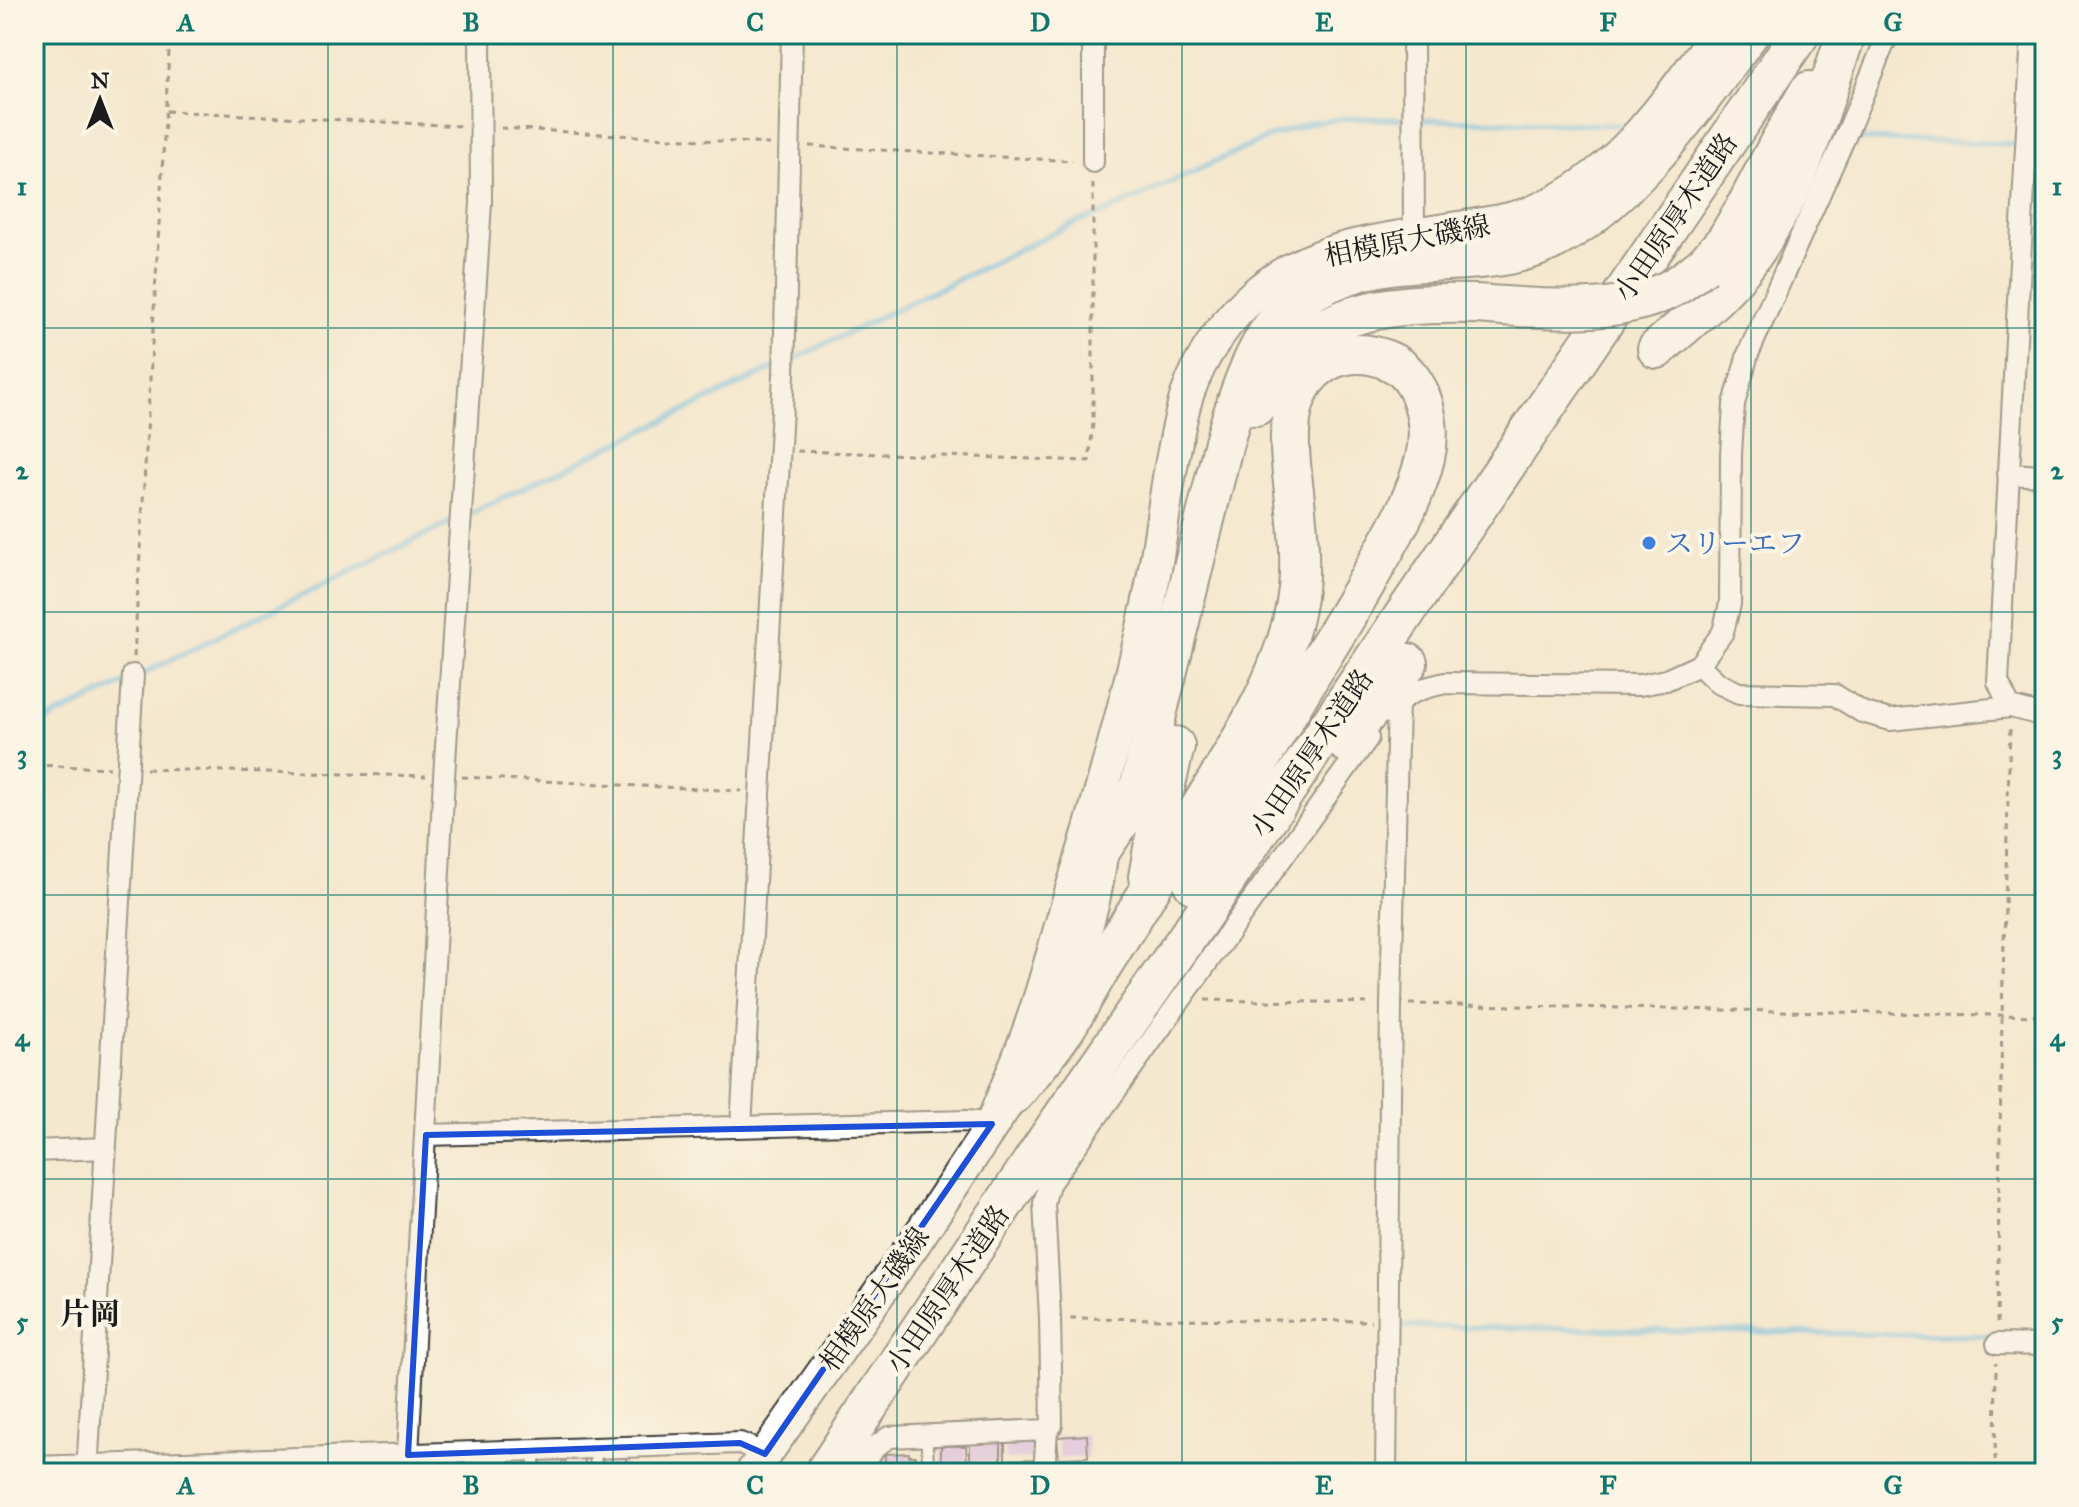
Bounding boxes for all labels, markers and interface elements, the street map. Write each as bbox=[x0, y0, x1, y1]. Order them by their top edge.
text: A bbox=[175, 6, 195, 38]
text: B bbox=[462, 6, 480, 38]
text: C bbox=[746, 6, 764, 38]
text: D bbox=[1030, 6, 1050, 38]
text: E bbox=[1315, 6, 1334, 38]
text: F bbox=[1600, 6, 1617, 38]
text: G bbox=[1883, 6, 1903, 38]
north arrow bbox=[60, 60, 140, 140]
text: N bbox=[91, 67, 110, 94]
street label: 小田原厚木道路 bbox=[1606, 126, 1745, 308]
text: 1 bbox=[17, 170, 27, 202]
text: 1 bbox=[2052, 170, 2062, 202]
street label: 相模原大磯線 bbox=[1321, 207, 1493, 274]
text: 2 bbox=[16, 454, 30, 486]
text: 2 bbox=[2051, 454, 2065, 486]
place label: スリーエフ bbox=[1665, 526, 1805, 561]
marker: スリーエフ bbox=[1640, 534, 1658, 552]
street label: 小田原厚木道路 bbox=[1242, 662, 1381, 844]
text: 3 bbox=[17, 738, 27, 770]
text: 3 bbox=[2052, 738, 2062, 770]
text: 4 bbox=[15, 1021, 31, 1053]
text: 4 bbox=[2050, 1021, 2066, 1053]
street label: 小田原厚木道路 bbox=[878, 1198, 1017, 1380]
street label: 相模原大磯線 bbox=[812, 1220, 937, 1378]
district label: 片岡 bbox=[60, 1296, 120, 1332]
text: 5 bbox=[16, 1305, 29, 1337]
text: 5 bbox=[2051, 1305, 2064, 1337]
text: A bbox=[175, 1469, 195, 1501]
text: B bbox=[462, 1469, 480, 1501]
text: C bbox=[746, 1469, 764, 1501]
text: D bbox=[1030, 1469, 1050, 1501]
text: E bbox=[1315, 1469, 1334, 1501]
text: F bbox=[1600, 1469, 1617, 1501]
text: G bbox=[1883, 1469, 1903, 1501]

